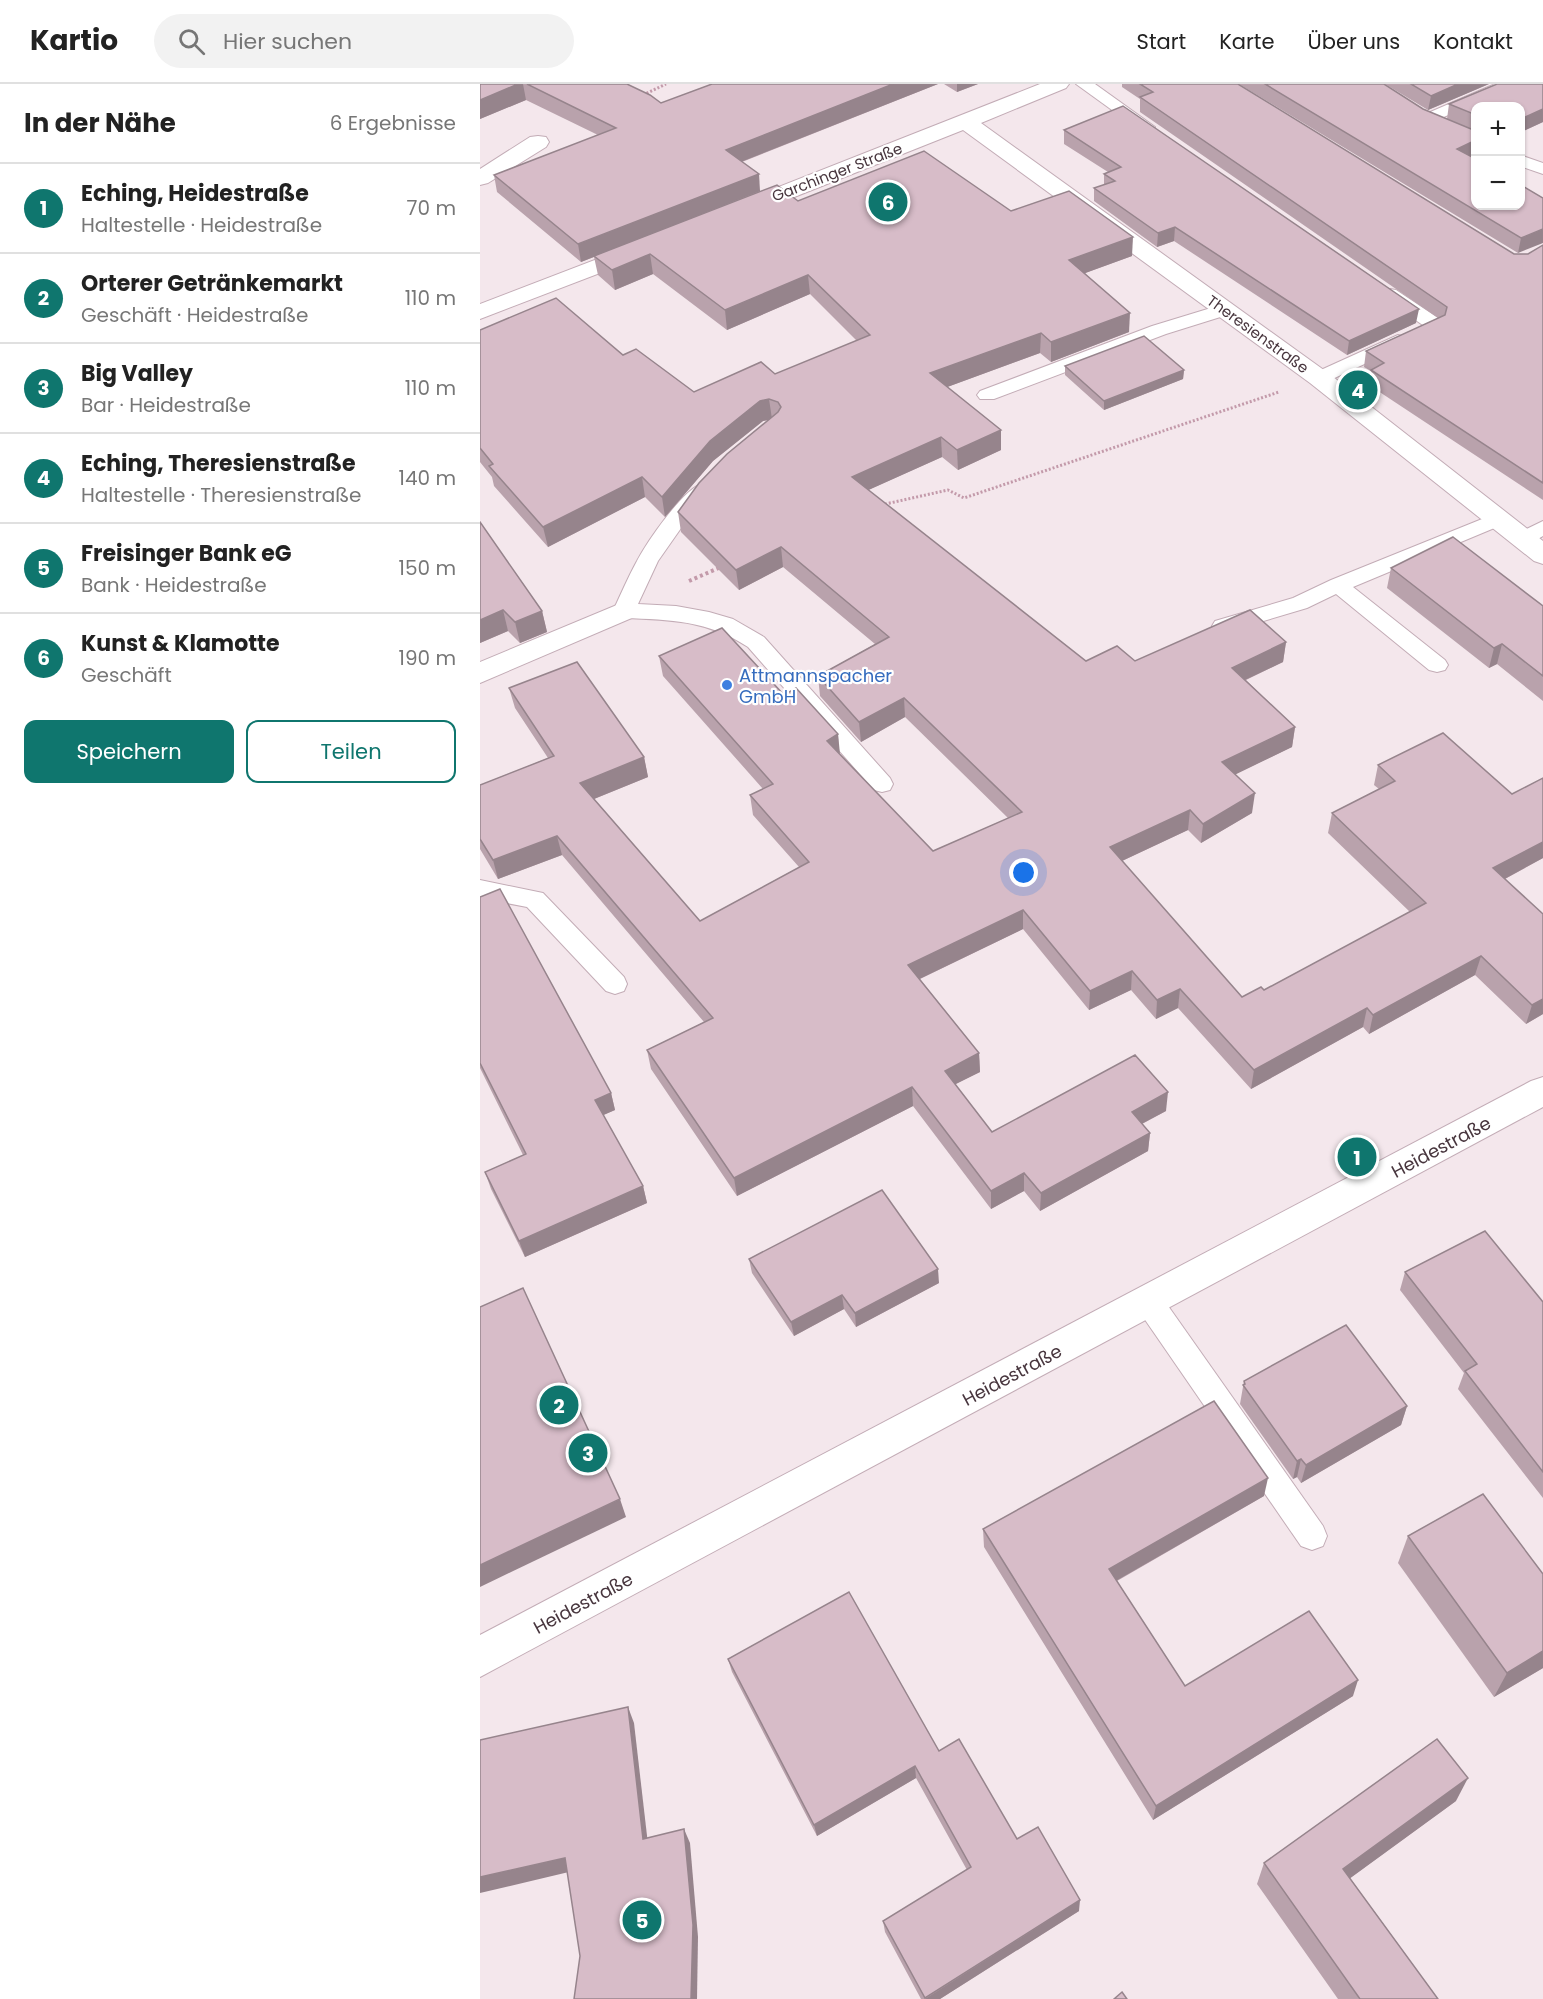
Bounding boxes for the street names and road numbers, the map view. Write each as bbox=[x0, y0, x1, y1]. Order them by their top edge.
street label: Garchinger Straße bbox=[769, 137, 905, 207]
street label: Theresienstraße bbox=[1203, 290, 1313, 378]
street label: Heidestraße bbox=[1387, 1110, 1495, 1184]
street label: Heidestraße bbox=[958, 1338, 1066, 1412]
street label: Heidestraße bbox=[529, 1566, 637, 1640]

